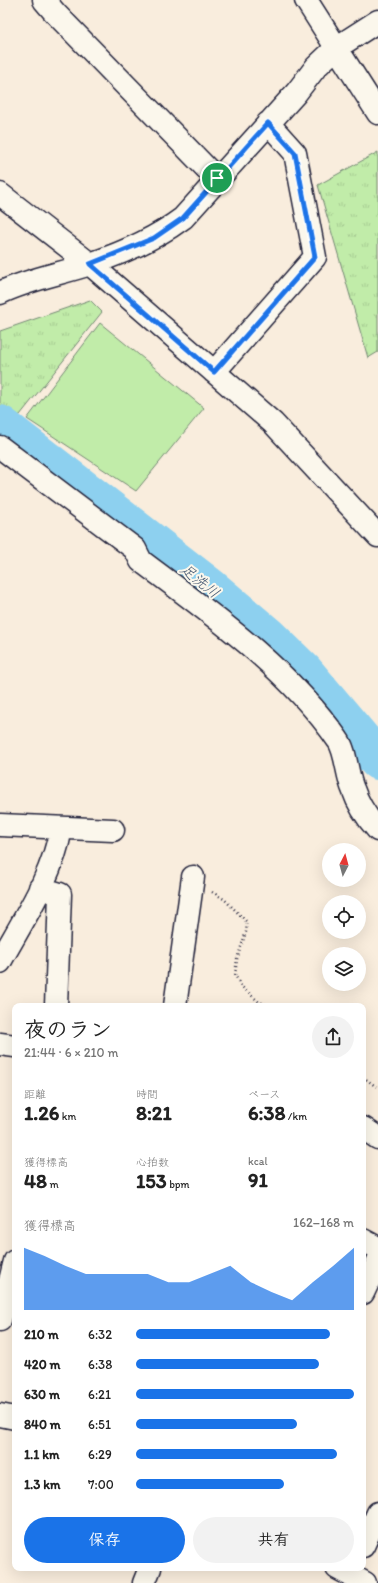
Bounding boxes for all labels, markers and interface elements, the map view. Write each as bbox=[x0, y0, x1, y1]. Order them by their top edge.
pin bbox=[200, 161, 234, 195]
icon: arrive bbox=[206, 167, 228, 189]
water label: 足洗川 bbox=[177, 560, 223, 602]
north arrow bbox=[322, 843, 366, 887]
map controls bbox=[322, 843, 366, 991]
button: locate bbox=[322, 895, 366, 939]
button: layers bbox=[322, 947, 366, 991]
text: 夜のラン bbox=[24, 1016, 112, 1043]
button: share bbox=[312, 1016, 354, 1058]
text: 21:44 · 6 × 210 m bbox=[24, 1045, 118, 1060]
text: 距離 bbox=[24, 1088, 46, 1101]
text: 時間 bbox=[136, 1088, 158, 1101]
text: ペース bbox=[248, 1088, 280, 1101]
text: 1.26 bbox=[24, 1101, 59, 1125]
text: 8:21 bbox=[136, 1101, 172, 1125]
text: 6:38 bbox=[248, 1101, 285, 1125]
text: km bbox=[59, 1110, 76, 1123]
text: /km bbox=[285, 1110, 307, 1123]
text: kcal bbox=[248, 1155, 268, 1168]
text: 獲得標高 bbox=[24, 1156, 68, 1169]
text: 心拍数 bbox=[136, 1156, 169, 1169]
text: 91 bbox=[248, 1168, 268, 1192]
text: 48 bbox=[24, 1169, 47, 1193]
text: 153 bbox=[136, 1169, 167, 1193]
text: m bbox=[47, 1178, 59, 1191]
text: bpm bbox=[167, 1178, 190, 1191]
text: 162–168 m bbox=[293, 1215, 354, 1230]
text: 獲得標高 bbox=[24, 1218, 76, 1233]
text: 210 m bbox=[24, 1327, 59, 1342]
text: 6:32 bbox=[88, 1327, 112, 1342]
text: 420 m bbox=[24, 1357, 61, 1372]
text: 6:38 bbox=[88, 1357, 112, 1372]
text: 630 m bbox=[24, 1387, 60, 1402]
text: 6:21 bbox=[88, 1387, 111, 1402]
text: 840 m bbox=[24, 1417, 61, 1432]
text: 6:51 bbox=[88, 1417, 111, 1432]
text: 1.1 km bbox=[24, 1447, 59, 1462]
text: 6:29 bbox=[88, 1447, 112, 1462]
text: 1.3 km bbox=[24, 1477, 60, 1492]
text: 7:00 bbox=[88, 1477, 114, 1492]
button: 保存 bbox=[24, 1517, 185, 1563]
button: 共有 bbox=[193, 1517, 354, 1563]

